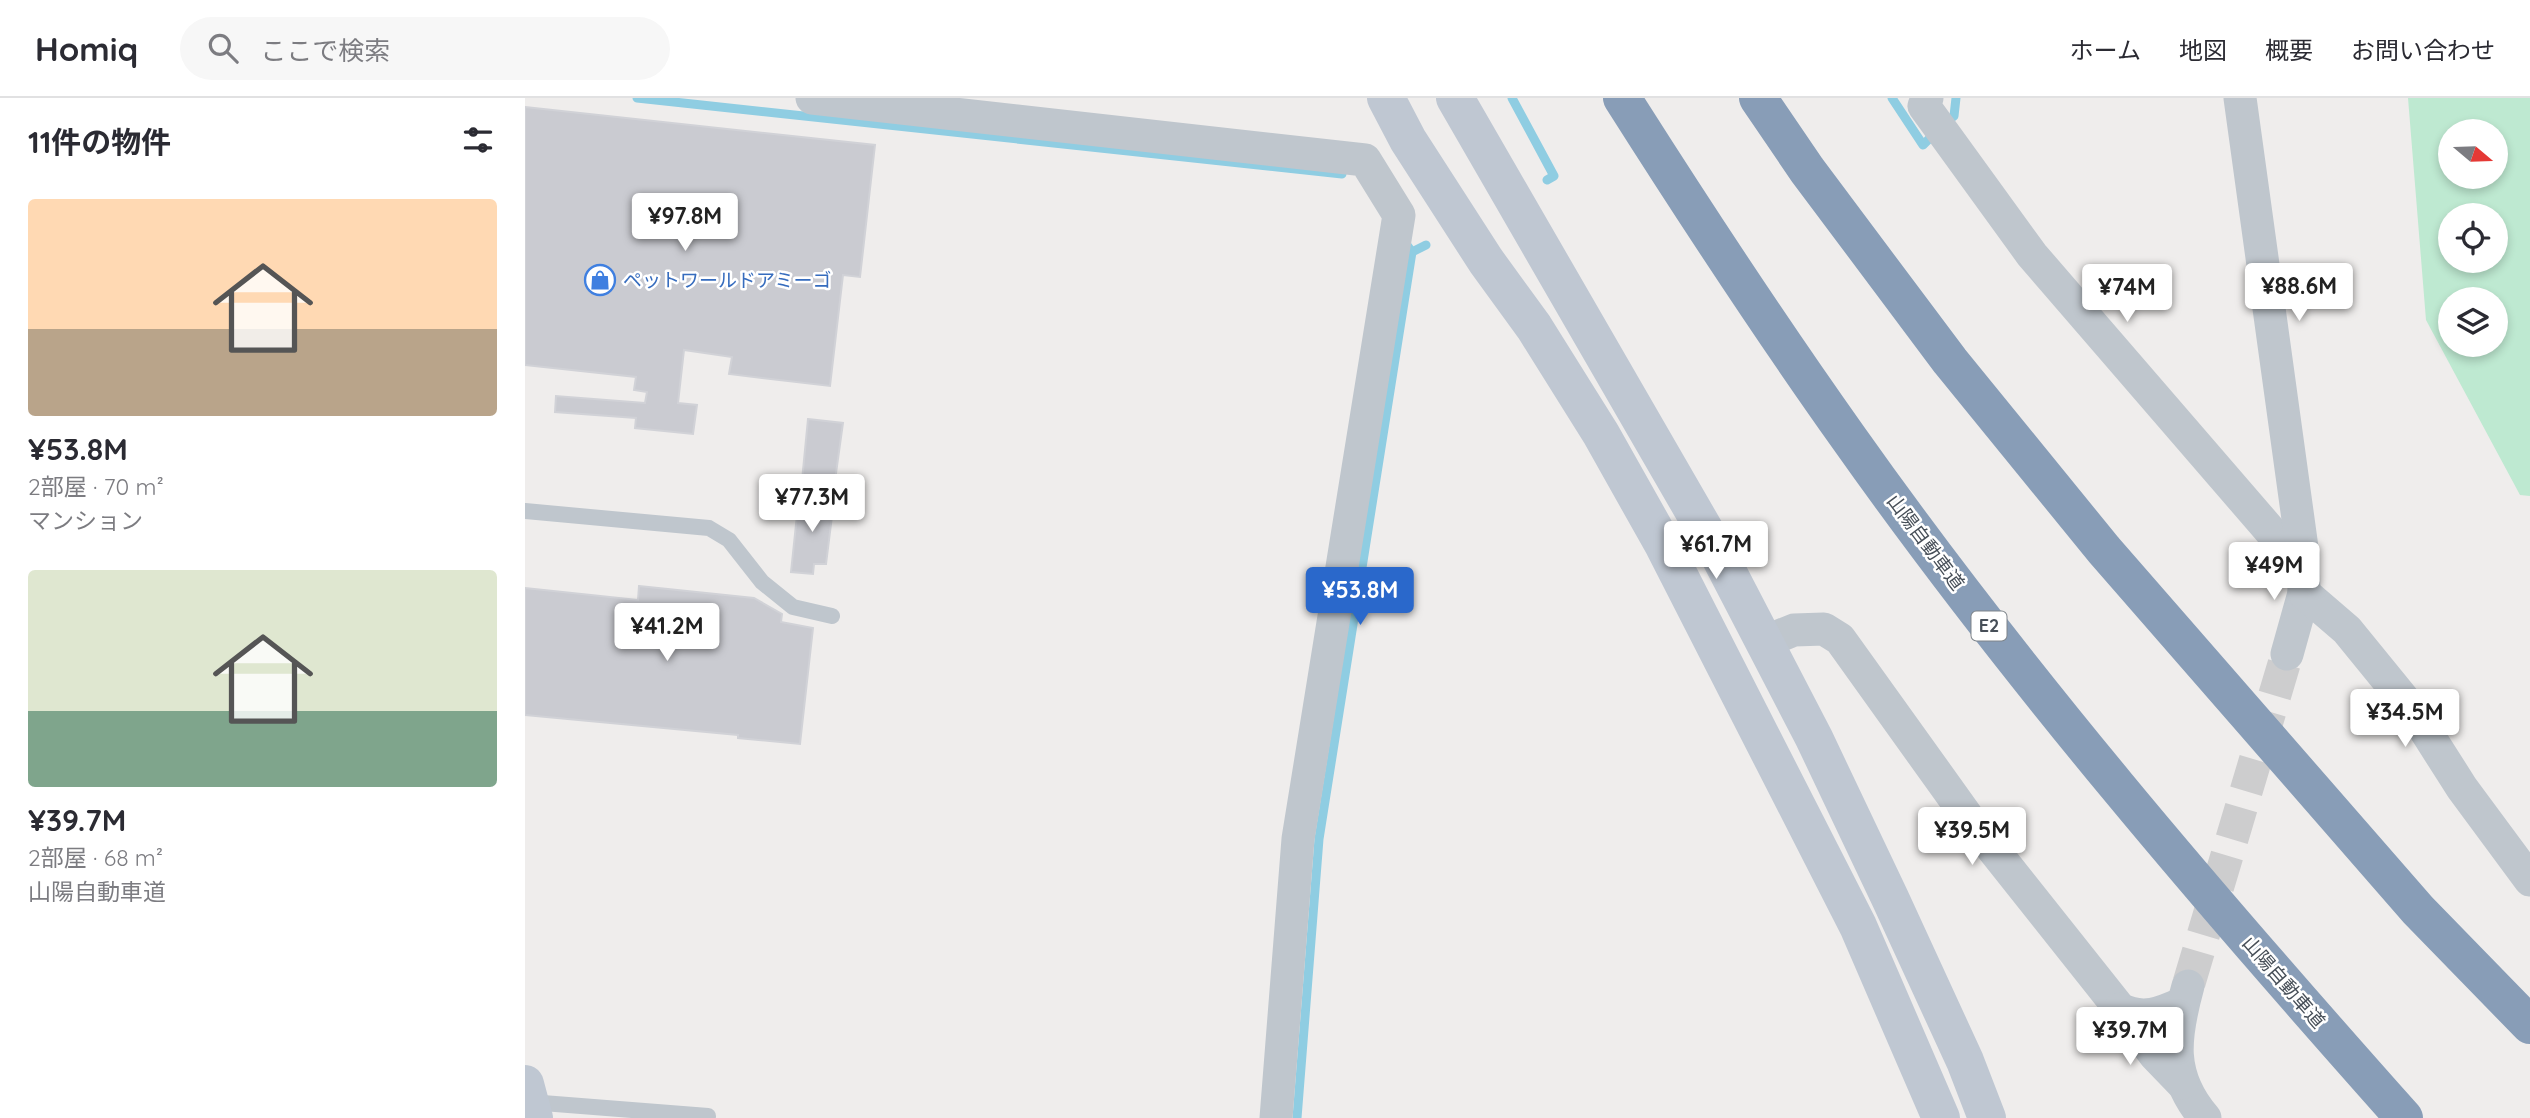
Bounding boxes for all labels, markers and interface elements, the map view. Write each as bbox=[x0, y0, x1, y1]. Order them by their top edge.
search box bbox=[180, 17, 670, 80]
text: Homiq bbox=[35, 28, 138, 69]
icon: search bbox=[204, 29, 242, 67]
text: ここで検索 bbox=[260, 34, 390, 67]
text: ホーム bbox=[2070, 35, 2141, 65]
text: 地図 bbox=[2179, 35, 2227, 65]
text: 概要 bbox=[2265, 35, 2313, 65]
text: お問い合わせ bbox=[2351, 35, 2495, 65]
north arrow bbox=[2438, 119, 2508, 189]
map controls bbox=[2438, 119, 2508, 357]
icon: filters bbox=[459, 121, 497, 159]
text: 11件の物件 bbox=[28, 123, 171, 161]
pin: ¥97.8M bbox=[628, 194, 742, 253]
text: ¥97.8M bbox=[648, 201, 722, 230]
button: locate bbox=[2438, 203, 2508, 273]
icon: home bbox=[200, 245, 326, 371]
shop icon: ペットワールドアミーゴ bbox=[583, 263, 617, 297]
pin: ¥74M bbox=[2086, 264, 2168, 324]
pin: ¥88.6M bbox=[2242, 264, 2356, 323]
place label: ペットワールドアミーゴ bbox=[623, 268, 832, 292]
text: ¥88.6M bbox=[2261, 271, 2337, 300]
text: ¥74M bbox=[2098, 272, 2156, 301]
button: layers bbox=[2438, 287, 2508, 357]
text: ¥53.8M bbox=[28, 430, 128, 468]
text: 2部屋 · 70 m² bbox=[28, 472, 164, 501]
pin: ¥77.3M bbox=[755, 474, 869, 534]
text: ¥77.3M bbox=[775, 482, 849, 511]
street label: 山陽自動車道 bbox=[1882, 489, 1970, 595]
text: マンション bbox=[28, 506, 143, 535]
pin: ¥61.7M bbox=[1659, 522, 1773, 581]
text: ¥61.7M bbox=[1680, 529, 1752, 558]
pin: ¥49M bbox=[2233, 542, 2315, 602]
text: ¥49M bbox=[2245, 550, 2303, 579]
pin: ¥53.8M bbox=[1303, 568, 1417, 627]
text: ¥53.8M bbox=[1322, 575, 1398, 604]
pin: ¥41.2M bbox=[610, 603, 724, 663]
text: ¥41.2M bbox=[630, 611, 704, 640]
road number: E2 bbox=[1971, 612, 2007, 640]
icon: home bbox=[200, 616, 326, 742]
pin: ¥34.5M bbox=[2348, 690, 2462, 749]
text: ¥34.5M bbox=[2366, 697, 2444, 726]
text: ¥39.7M bbox=[28, 801, 126, 839]
pin: ¥39.5M bbox=[1915, 808, 2029, 867]
text: ¥39.5M bbox=[1934, 815, 2010, 844]
text: 2部屋 · 68 m² bbox=[28, 843, 163, 872]
text: 山陽自動車道 bbox=[28, 877, 166, 906]
street label: 山陽自動車道 bbox=[2238, 931, 2330, 1033]
pin: ¥39.7M bbox=[2073, 1007, 2187, 1067]
text: ¥39.7M bbox=[2092, 1015, 2168, 1044]

